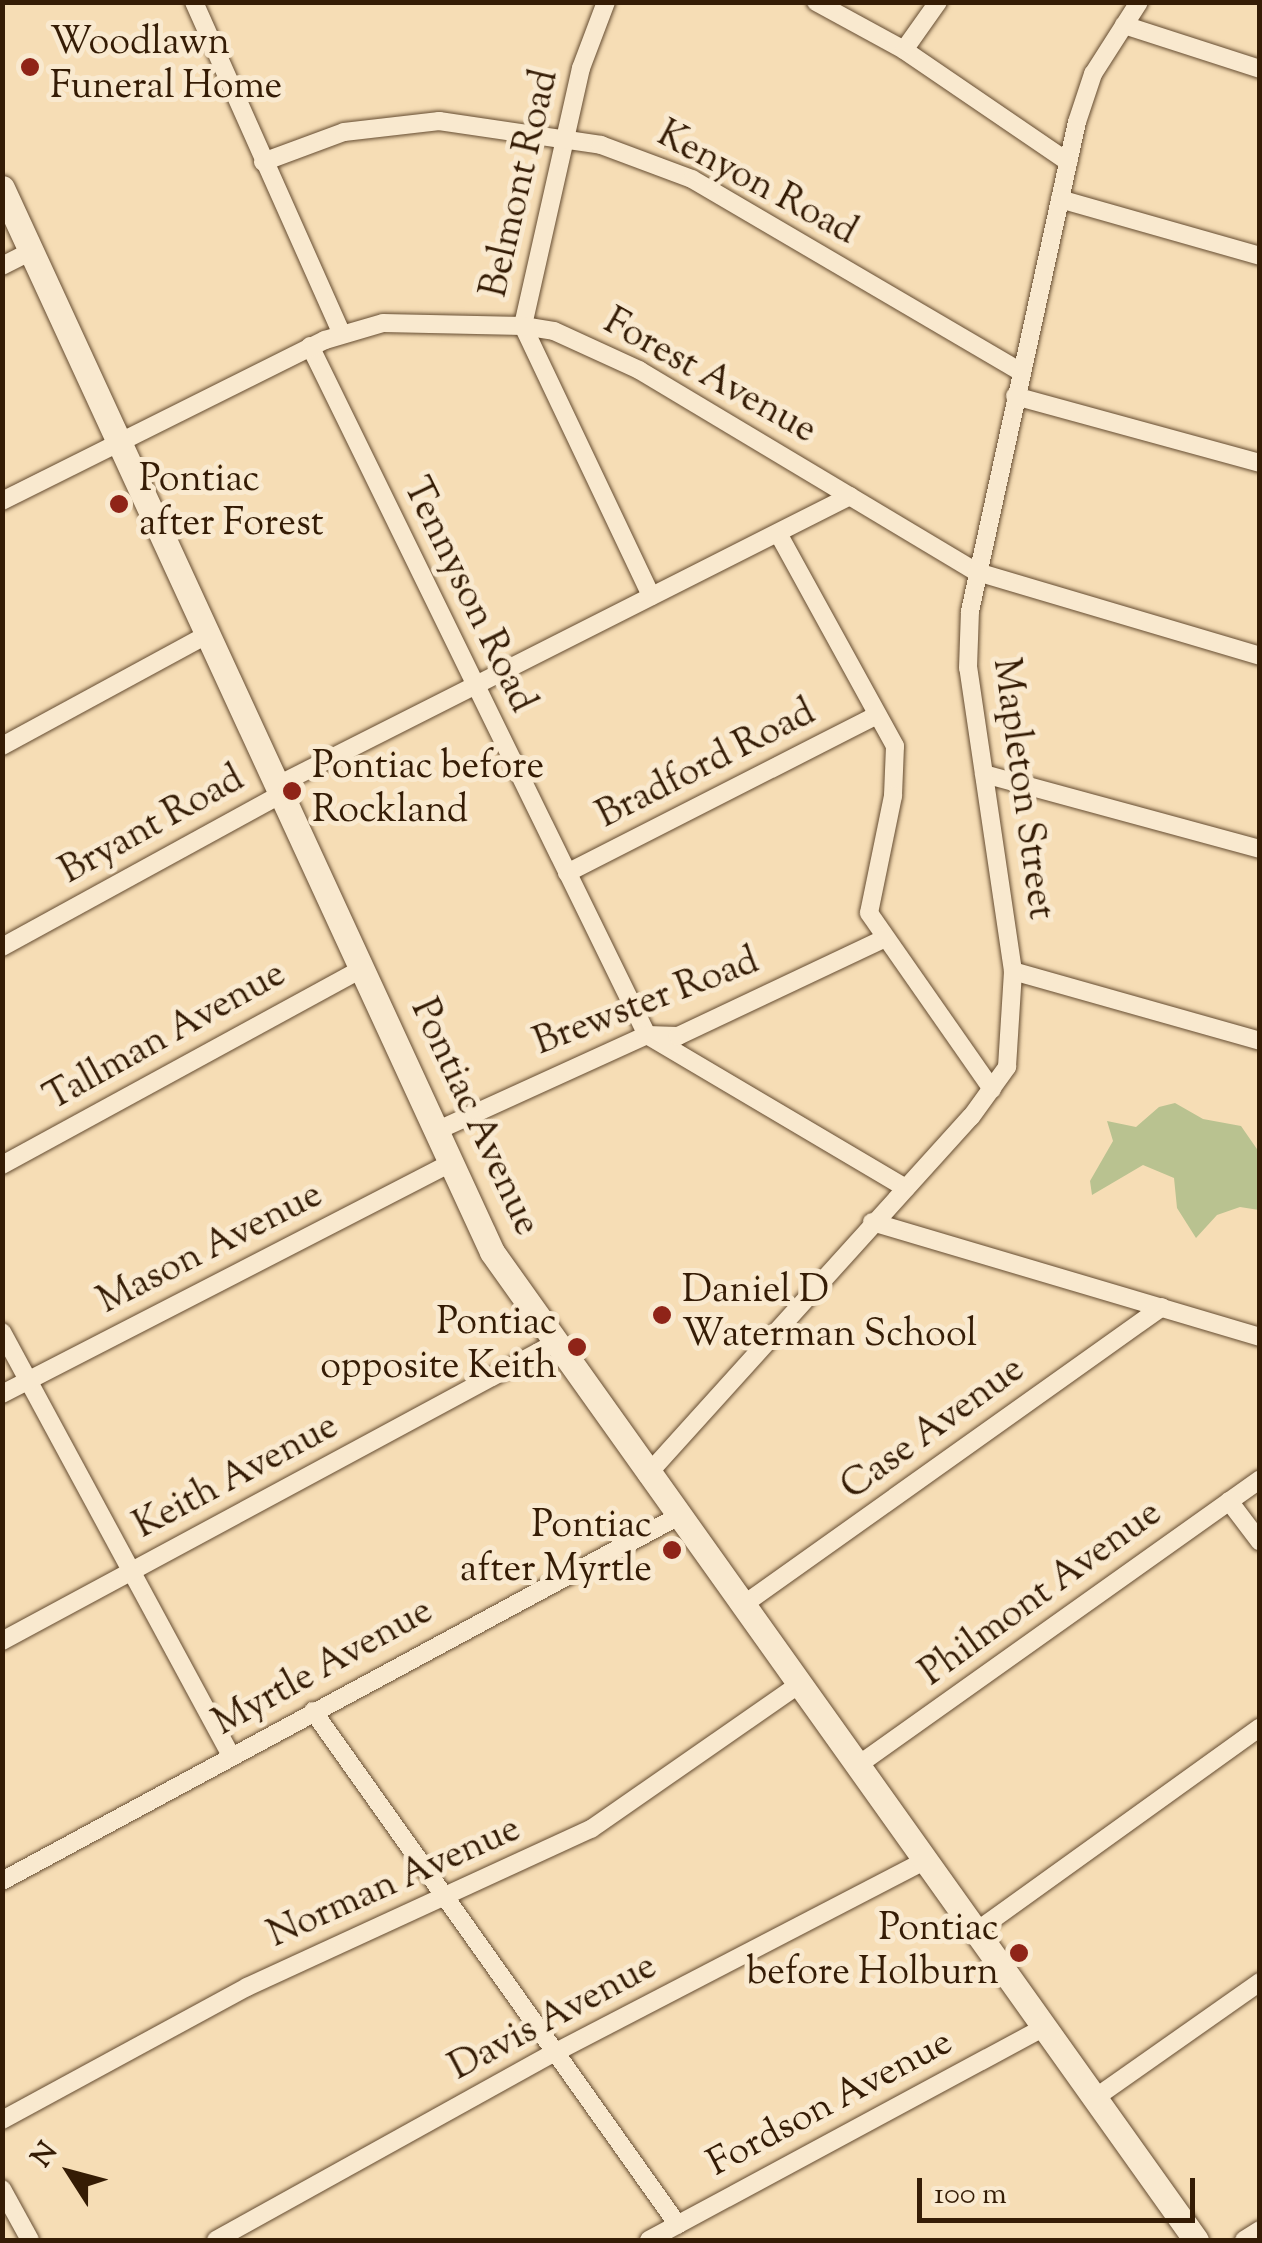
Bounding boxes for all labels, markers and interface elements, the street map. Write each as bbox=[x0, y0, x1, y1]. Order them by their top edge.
place label: Woodlawn Funeral Home bbox=[50, 22, 282, 111]
marker: Woodlawn Funeral Home bbox=[19, 56, 41, 78]
street label: Belmont Road bbox=[474, 66, 570, 302]
street label: Kenyon Road bbox=[648, 113, 864, 257]
street label: Forest Avenue bbox=[595, 301, 823, 455]
place label: Pontiac after Forest bbox=[139, 459, 324, 548]
street label: Tennyson Road bbox=[391, 471, 543, 721]
marker: Pontiac after Forest bbox=[108, 493, 130, 515]
street label: Mapleton Street bbox=[980, 656, 1062, 922]
street label: Bradford Road bbox=[590, 691, 824, 841]
place label: Pontiac before Rockland bbox=[312, 746, 544, 836]
street label: Bryant Road bbox=[53, 758, 253, 896]
marker: Pontiac before Rockland bbox=[281, 780, 303, 802]
street label: Brewster Road bbox=[528, 940, 766, 1068]
street label: Tallman Avenue bbox=[38, 953, 294, 1123]
street label: Pontiac Avenue bbox=[398, 993, 548, 1243]
street label: Mason Avenue bbox=[91, 1174, 331, 1326]
place label: Daniel D Waterman School bbox=[682, 1270, 977, 1360]
place label: Pontiac opposite Keith bbox=[320, 1302, 557, 1392]
marker: Daniel D Waterman School bbox=[651, 1304, 673, 1326]
marker: Pontiac opposite Keith bbox=[566, 1336, 588, 1358]
street label: Case Avenue bbox=[834, 1348, 1034, 1512]
street label: Keith Avenue bbox=[127, 1405, 347, 1551]
street label: Philmont Avenue bbox=[912, 1492, 1172, 1698]
place label: Pontiac after Myrtle bbox=[460, 1505, 652, 1595]
marker: Pontiac after Myrtle bbox=[661, 1539, 683, 1561]
street label: Myrtle Avenue bbox=[206, 1590, 442, 1748]
street label: Norman Avenue bbox=[262, 1808, 528, 1960]
place label: Pontiac before Holburn bbox=[746, 1908, 999, 1998]
marker: Pontiac before Holburn bbox=[1008, 1942, 1030, 1964]
street label: Davis Avenue bbox=[443, 1945, 665, 2093]
street label: Fordson Avenue bbox=[701, 2021, 961, 2189]
north arrow bbox=[20, 2123, 120, 2223]
text: N bbox=[23, 2135, 68, 2176]
scale bar bbox=[922, 2158, 1200, 2220]
text: 100 m bbox=[934, 2174, 1007, 2217]

